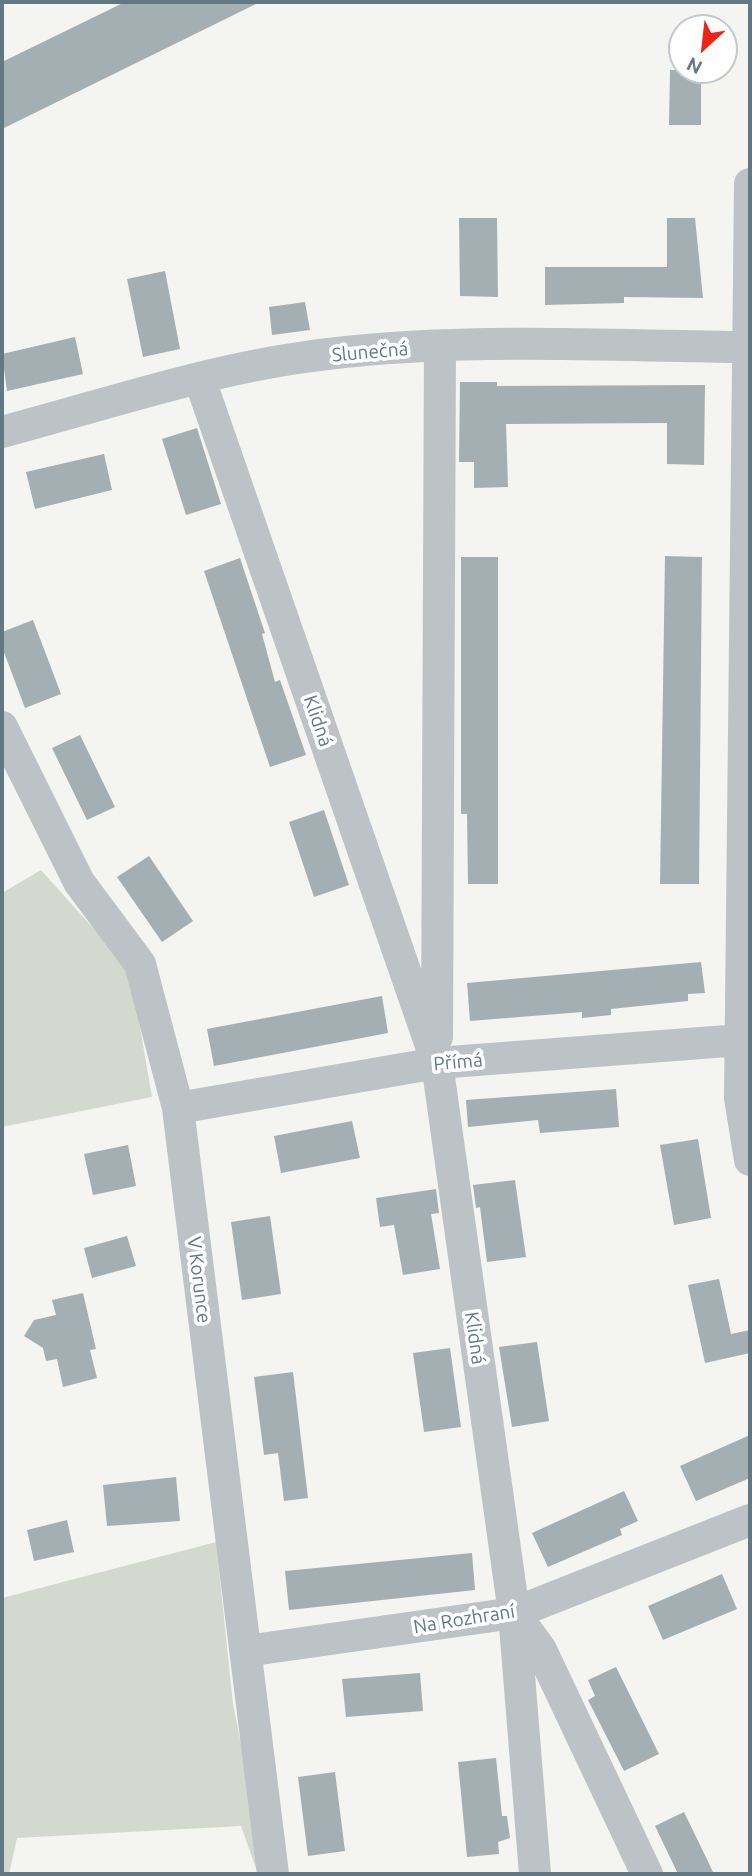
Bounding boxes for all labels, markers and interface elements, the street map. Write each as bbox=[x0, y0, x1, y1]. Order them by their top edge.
north arrow bbox=[668, 14, 738, 84]
text: N bbox=[683, 53, 706, 79]
street label: Slunečná bbox=[331, 337, 409, 367]
street label: Klidná bbox=[299, 692, 337, 750]
street label: Přímá bbox=[432, 1048, 484, 1076]
street label: V Korunce bbox=[182, 1235, 216, 1325]
street label: Klidná bbox=[460, 1310, 490, 1366]
street label: Na Rozhraní bbox=[412, 1600, 516, 1638]

